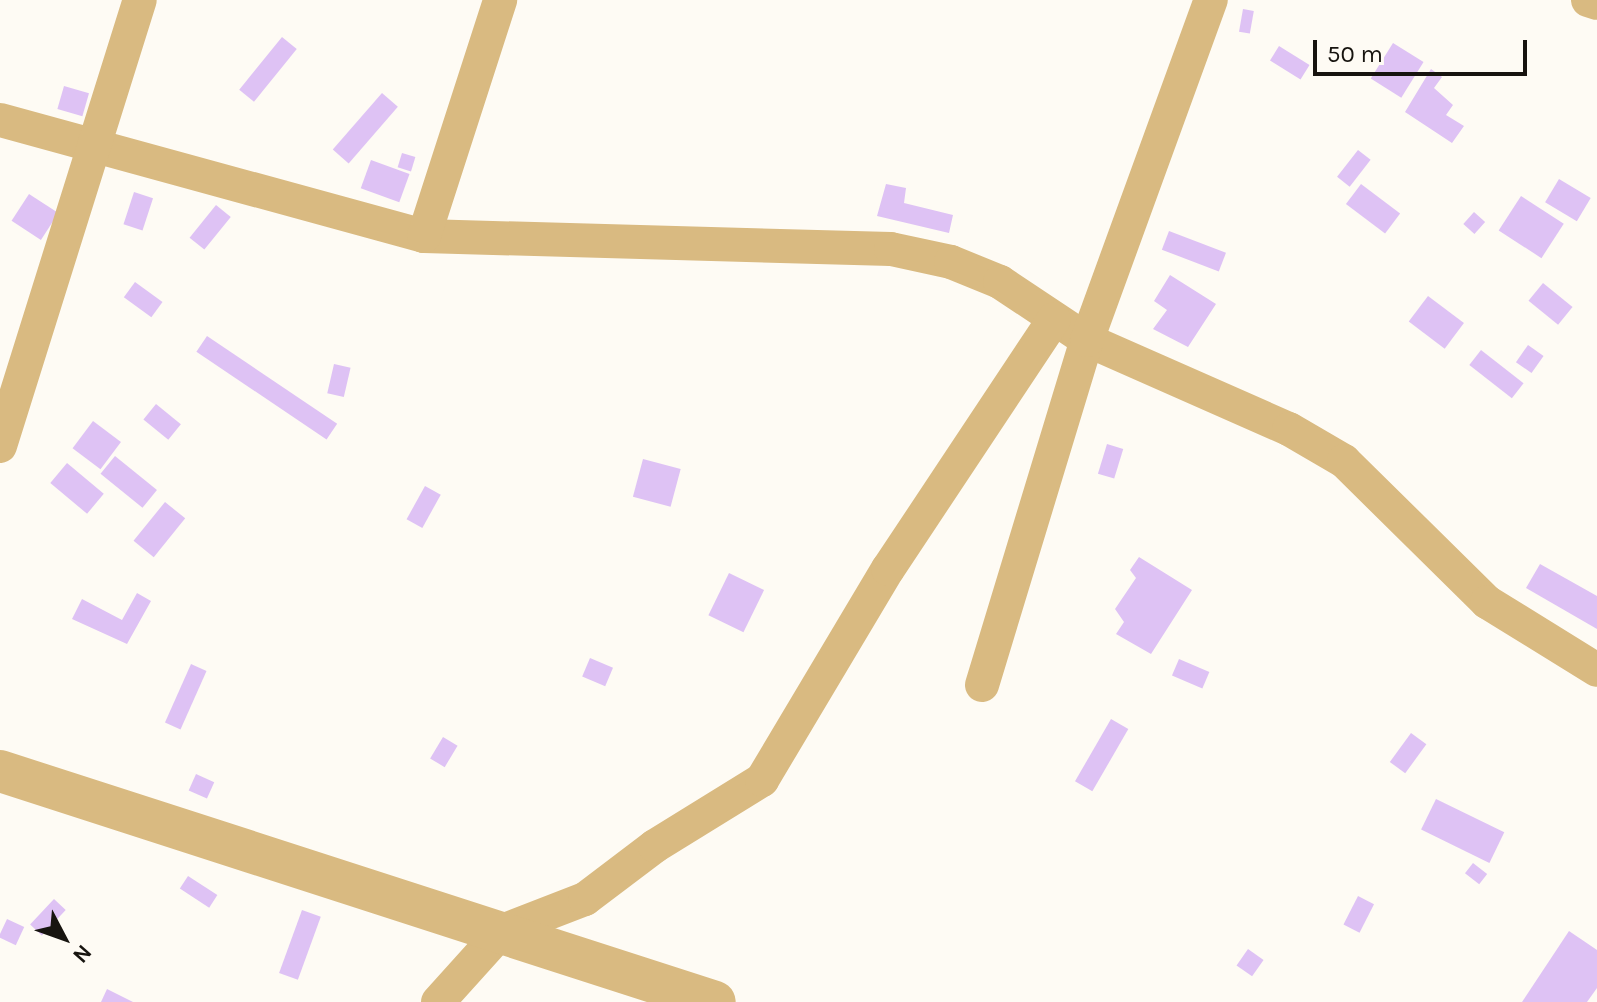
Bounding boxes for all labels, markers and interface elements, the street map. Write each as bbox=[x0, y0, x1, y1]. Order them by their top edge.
scale bar bbox=[1317, 24, 1531, 74]
text: 50 m bbox=[1327, 40, 1383, 68]
north arrow bbox=[24, 898, 104, 978]
text: N bbox=[67, 939, 97, 968]

